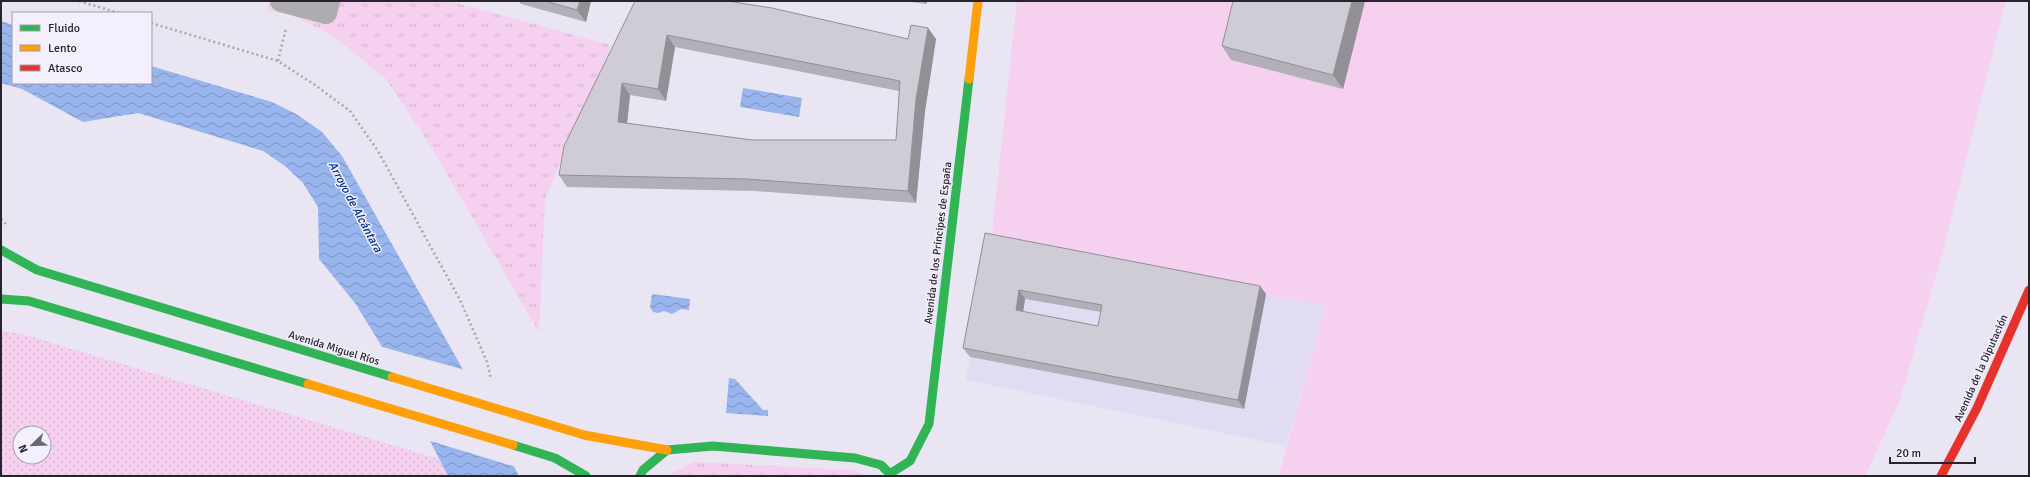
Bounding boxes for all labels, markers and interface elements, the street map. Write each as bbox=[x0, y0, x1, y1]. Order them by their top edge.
legend bbox=[12, 12, 152, 84]
text: Fluido bbox=[48, 21, 80, 36]
text: Lento bbox=[48, 41, 77, 56]
text: Atasco bbox=[48, 61, 83, 76]
water label: Arroyo de Alcántara bbox=[325, 159, 386, 256]
street label: Avenida de los Príncipes de España bbox=[922, 161, 954, 325]
street label: Avenida de la Diputación bbox=[1951, 312, 2011, 424]
street label: Avenida Miguel Ríos bbox=[287, 328, 381, 368]
north arrow bbox=[12, 425, 52, 465]
scale bar bbox=[1890, 439, 1975, 465]
text: N bbox=[16, 443, 31, 455]
text: 20 m bbox=[1896, 446, 1921, 461]

